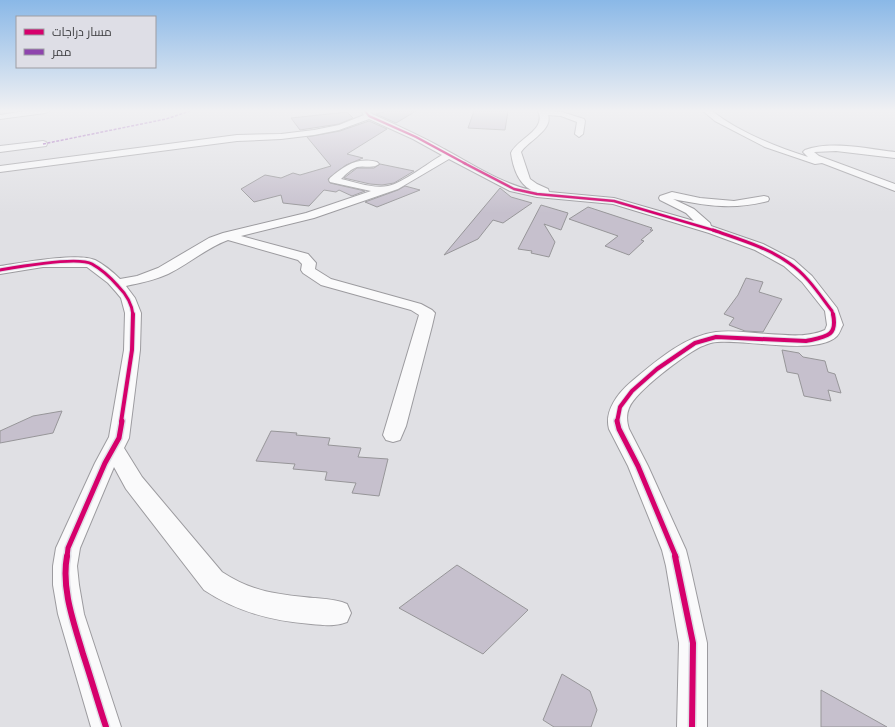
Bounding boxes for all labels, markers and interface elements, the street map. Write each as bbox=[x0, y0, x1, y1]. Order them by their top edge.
legend bbox=[16, 16, 156, 68]
text: مسار دراجات bbox=[52, 23, 112, 40]
text: ممر bbox=[51, 43, 71, 60]

